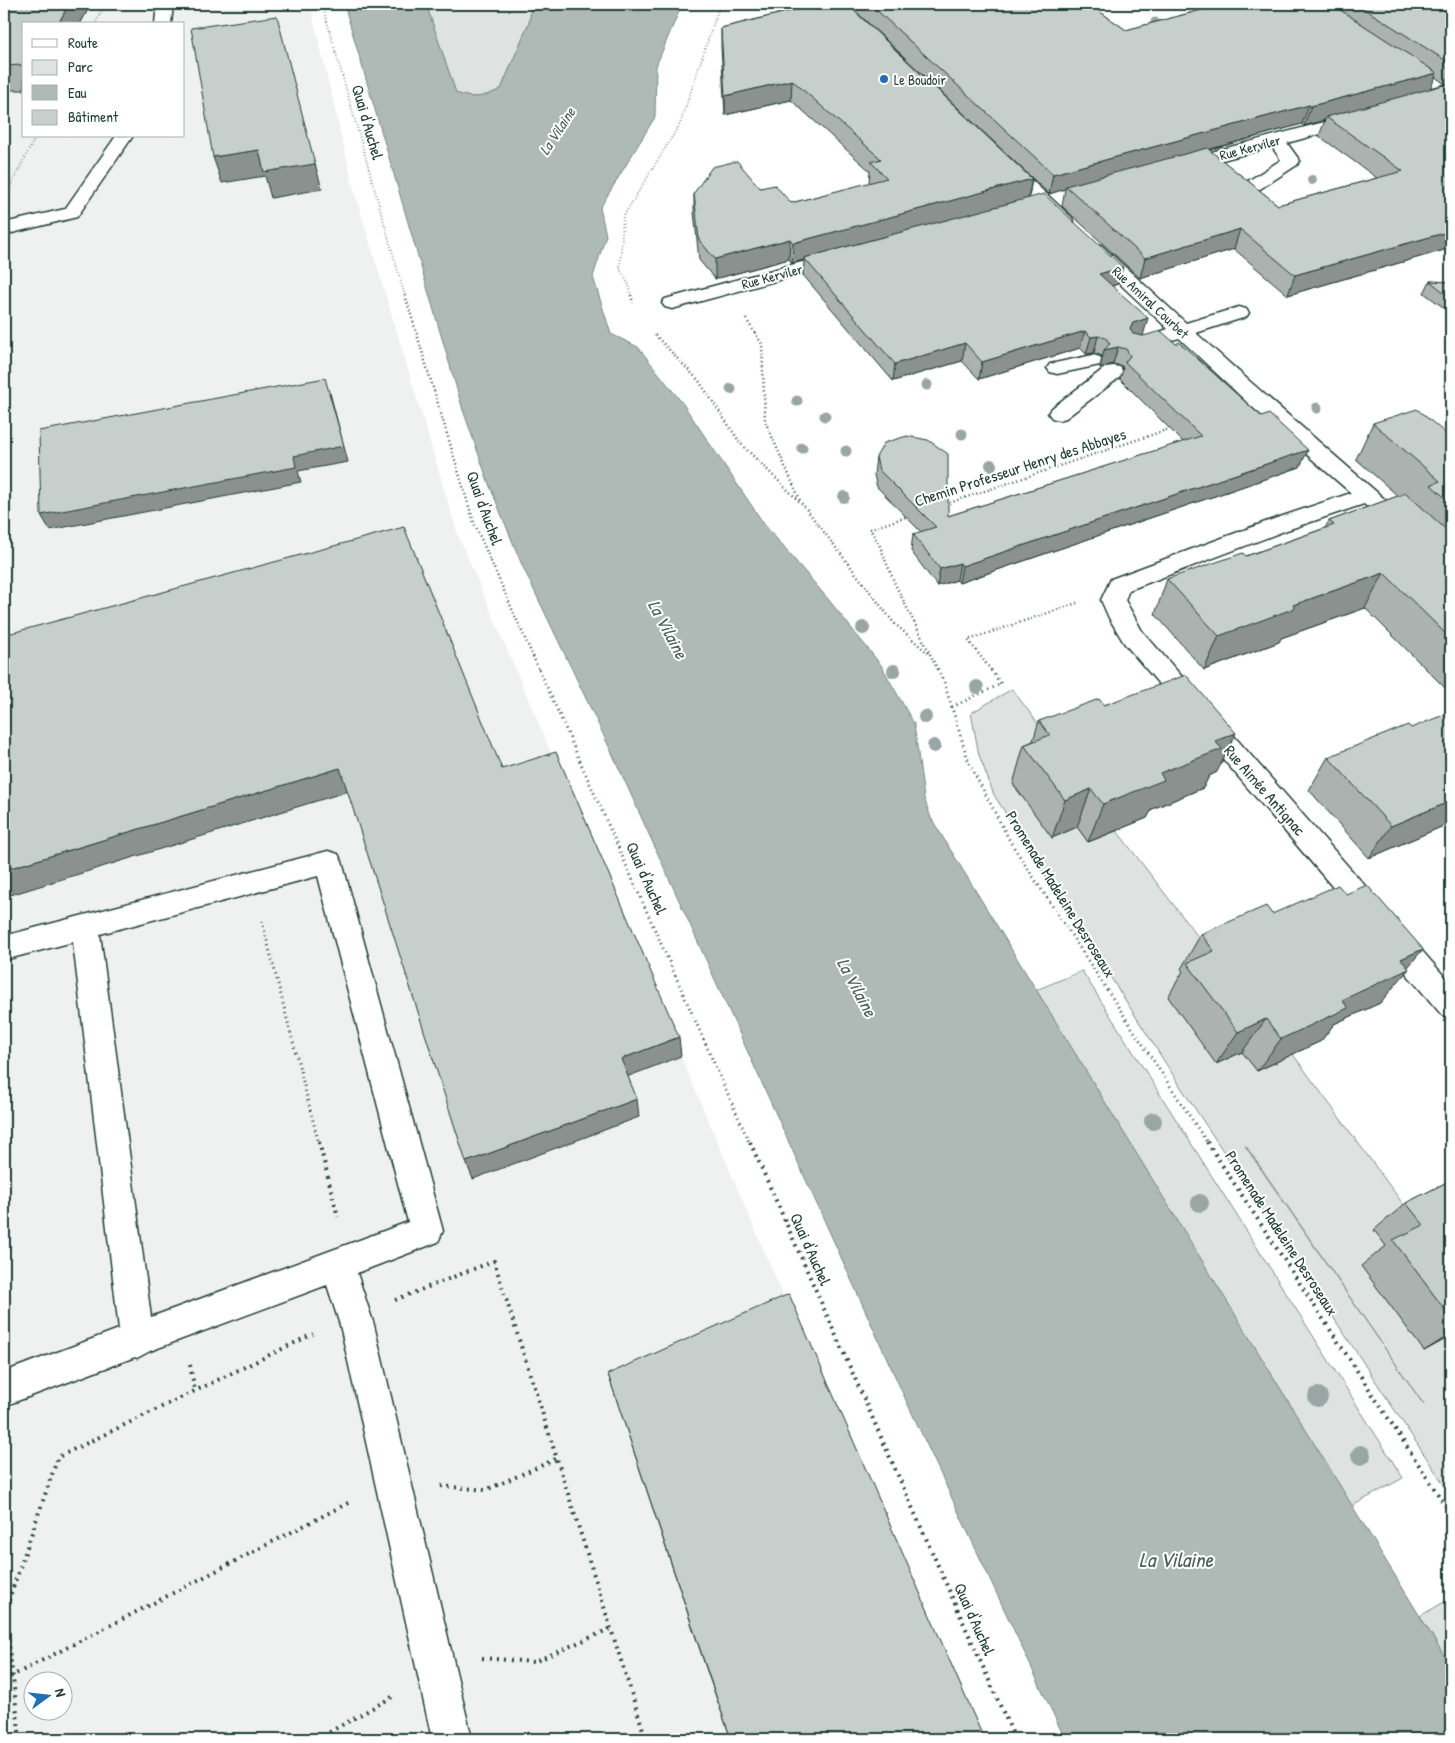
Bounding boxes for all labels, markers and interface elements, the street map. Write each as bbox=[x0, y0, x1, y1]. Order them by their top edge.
legend bbox=[22, 22, 185, 138]
text: Route bbox=[68, 32, 98, 53]
text: Parc bbox=[68, 56, 93, 77]
place label: Le Boudoir bbox=[894, 70, 947, 89]
marker: Le Boudoir bbox=[878, 73, 890, 85]
text: Eau bbox=[68, 82, 87, 103]
street label: Quai d'Auchel bbox=[347, 82, 389, 163]
water label: La Vilaine bbox=[534, 102, 581, 159]
text: Bâtiment bbox=[68, 106, 119, 127]
street label: Rue Kerviler bbox=[1217, 130, 1283, 164]
street label: Rue Kerviler bbox=[739, 259, 805, 293]
street label: Rue Amiral Courbet bbox=[1108, 261, 1194, 343]
street label: Chemin Professeur Henry des Abbayes bbox=[911, 422, 1129, 512]
street label: Quai d'Auchel bbox=[461, 468, 509, 549]
water label: La Vilaine bbox=[642, 595, 694, 664]
street label: Rue Aimée Antignac bbox=[1220, 740, 1311, 841]
street label: Promenade Madeleine Desroseaux bbox=[1001, 807, 1121, 981]
street label: Quai d'Auchel bbox=[621, 838, 673, 918]
water label: La Vilaine bbox=[831, 953, 883, 1022]
street label: Promenade Madeleine Desroseaux bbox=[1220, 1146, 1344, 1320]
street label: Quai d'Auchel bbox=[785, 1209, 837, 1289]
water label: La Vilaine bbox=[1139, 1545, 1215, 1574]
street label: Quai d'Auchel bbox=[949, 1579, 1001, 1659]
north arrow bbox=[22, 1670, 72, 1720]
text: N bbox=[51, 1686, 71, 1699]

